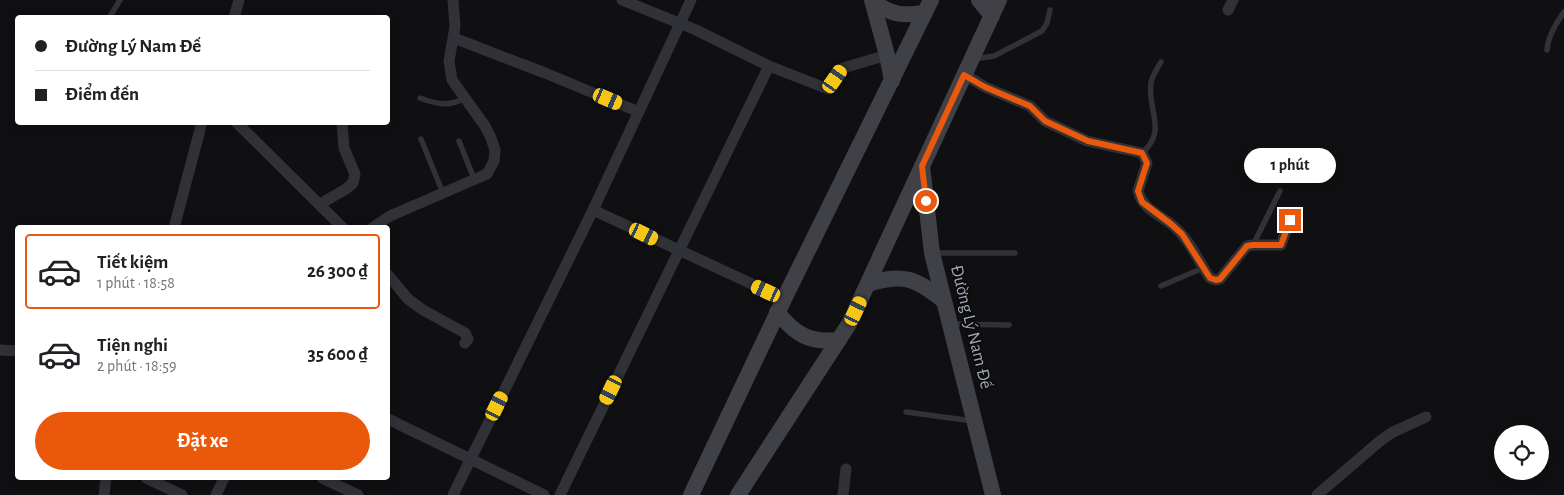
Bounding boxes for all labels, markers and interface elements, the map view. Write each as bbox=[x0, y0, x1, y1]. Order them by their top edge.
text: Đường Lý Nam Đế bbox=[65, 37, 201, 56]
car bbox=[820, 62, 849, 96]
text: Điểm đến bbox=[65, 85, 139, 104]
car bbox=[591, 86, 624, 112]
callout: 1 phút bbox=[1244, 148, 1336, 182]
text: 1 phút bbox=[1271, 157, 1309, 173]
route start bbox=[915, 190, 937, 212]
route end bbox=[1279, 209, 1301, 231]
car bbox=[627, 221, 660, 247]
icon: car bbox=[37, 249, 82, 294]
text: Tiết kiệm bbox=[97, 253, 168, 272]
text: 26 300 ₫ bbox=[307, 262, 368, 281]
street label: Đường Lý Nam Đế bbox=[947, 263, 996, 391]
text: 1 phút · 18:58 bbox=[97, 275, 175, 291]
car bbox=[749, 278, 782, 304]
car bbox=[842, 294, 869, 328]
icon: car bbox=[37, 332, 82, 377]
text: Tiện nghi bbox=[97, 336, 168, 355]
text: 35 600 ₫ bbox=[308, 345, 368, 364]
text: 2 phút · 18:59 bbox=[97, 358, 177, 374]
car bbox=[597, 373, 624, 407]
car bbox=[483, 389, 510, 423]
button: Đặt xe bbox=[35, 412, 370, 470]
map controls bbox=[1494, 425, 1549, 480]
button: locate bbox=[1494, 425, 1549, 480]

